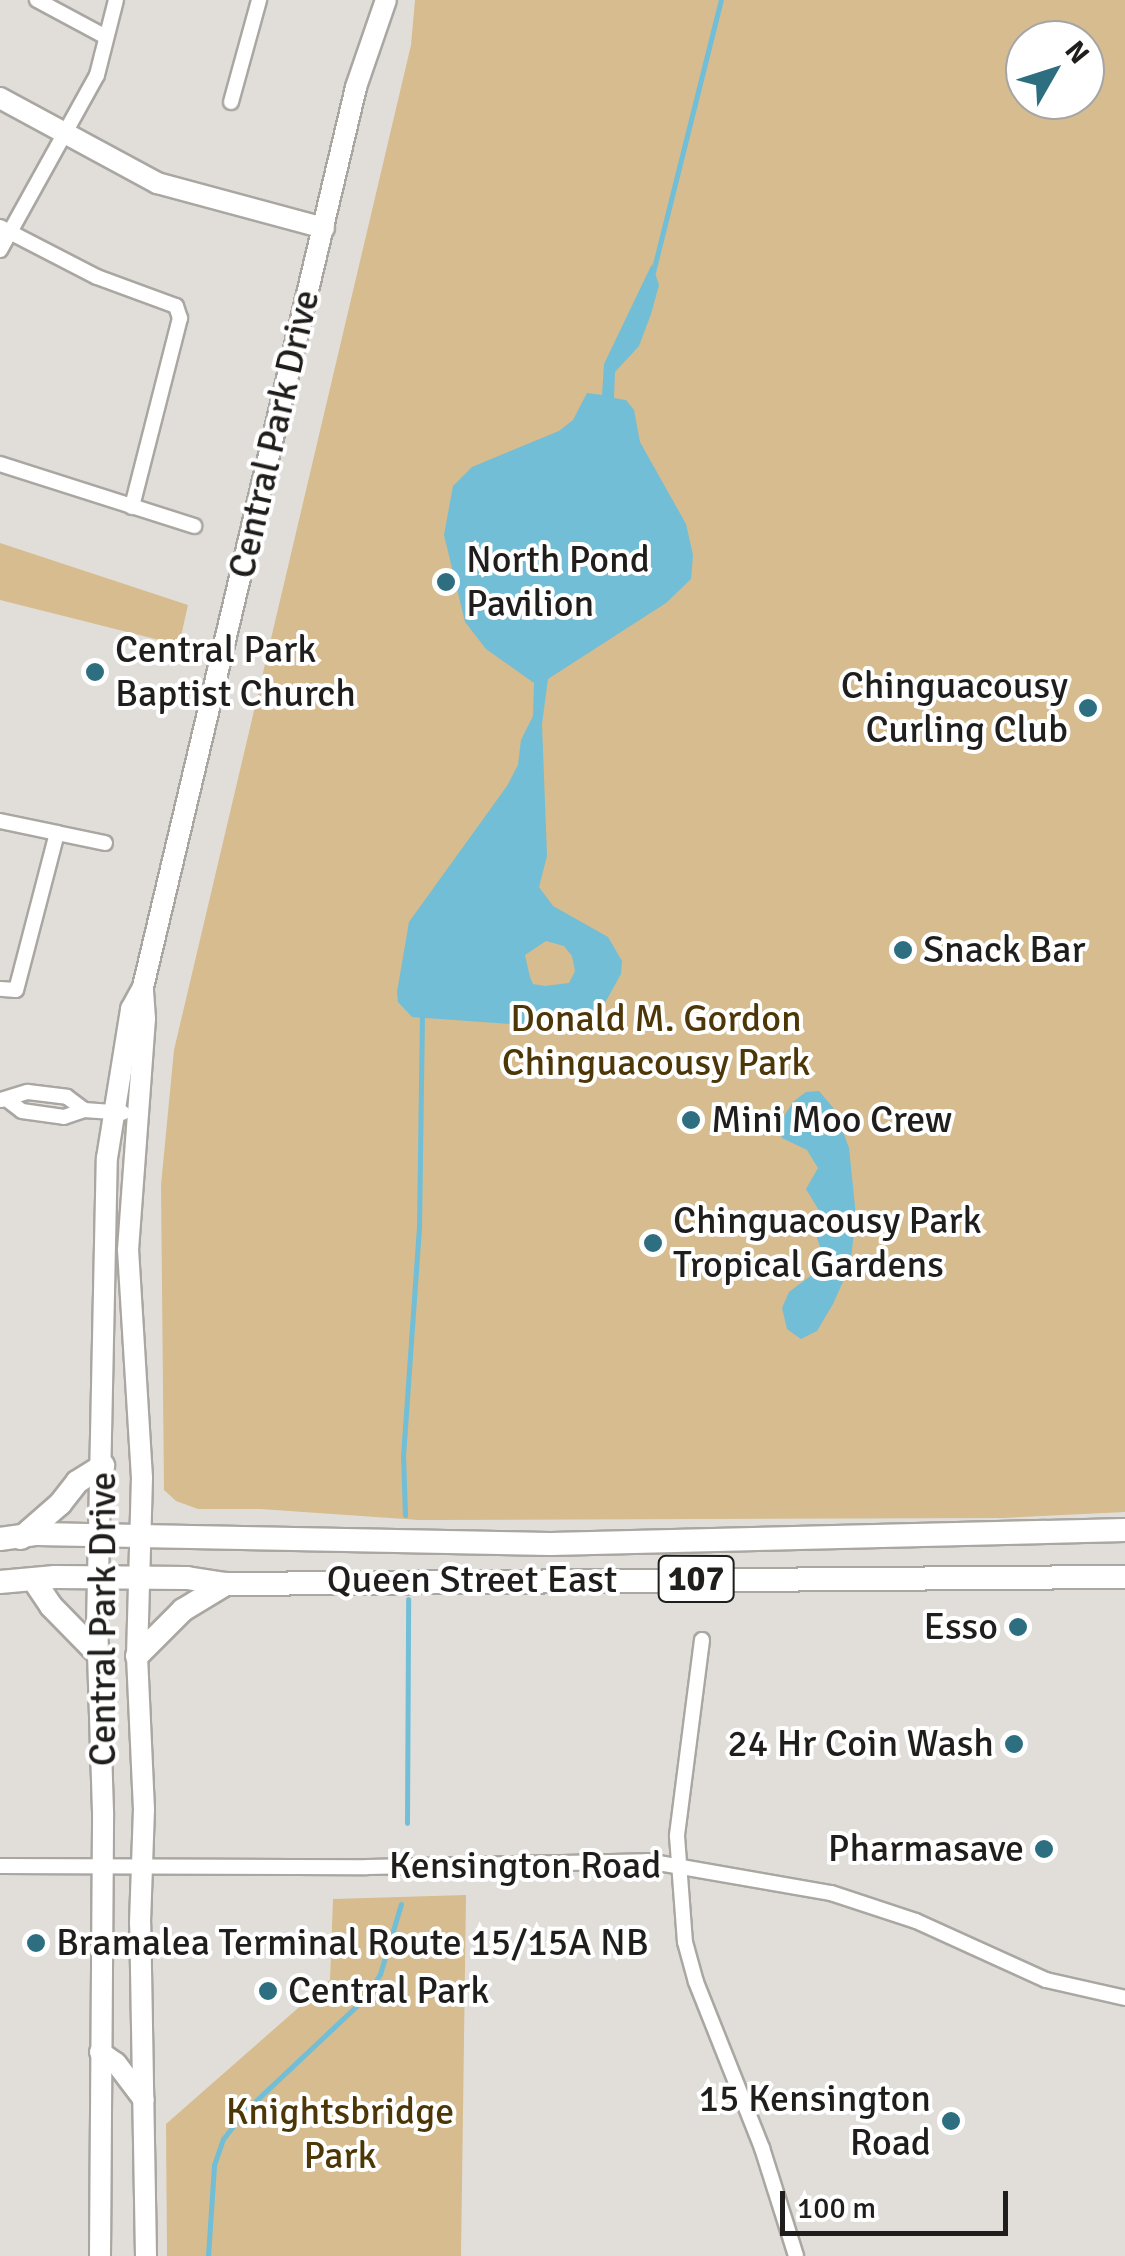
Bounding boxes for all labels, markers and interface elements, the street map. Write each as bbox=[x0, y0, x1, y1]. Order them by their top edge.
north arrow bbox=[1005, 20, 1105, 120]
text: N bbox=[1057, 34, 1096, 71]
street label: Central Park Drive bbox=[219, 285, 329, 583]
place label: North Pond Pavilion bbox=[466, 537, 650, 626]
marker: North Pond Pavilion bbox=[435, 571, 457, 593]
place label: Central Park Baptist Church bbox=[115, 627, 356, 716]
marker: Central Park Baptist Church bbox=[84, 661, 106, 683]
place label: Chinguacousy Curling Club bbox=[841, 663, 1068, 752]
marker: Chinguacousy Curling Club bbox=[1077, 697, 1099, 719]
place label: Snack Bar bbox=[923, 927, 1086, 973]
marker: Snack Bar bbox=[892, 939, 914, 961]
park label: Donald M. Gordon Chinguacousy Park bbox=[502, 996, 810, 1086]
place label: Mini Moo Crew bbox=[711, 1097, 952, 1143]
marker: Mini Moo Crew bbox=[680, 1109, 702, 1131]
place label: Chinguacousy Park Tropical Gardens bbox=[673, 1198, 982, 1288]
marker: Chinguacousy Park Tropical Gardens bbox=[642, 1232, 664, 1254]
street label: Central Park Drive bbox=[80, 1472, 126, 1766]
road number: 107 bbox=[656, 1549, 736, 1609]
street label: Queen Street East bbox=[327, 1557, 617, 1603]
place label: Esso bbox=[923, 1604, 998, 1650]
marker: Esso bbox=[1007, 1616, 1029, 1638]
place label: 24 Hr Coin Wash bbox=[727, 1721, 994, 1767]
marker: 24 Hr Coin Wash bbox=[1003, 1733, 1025, 1755]
place label: Pharmasave bbox=[828, 1826, 1024, 1872]
marker: Pharmasave bbox=[1033, 1838, 1055, 1860]
street label: Kensington Road bbox=[389, 1843, 661, 1889]
place label: Bramalea Terminal Route 15/15A NB bbox=[56, 1920, 649, 1966]
marker: Bramalea Terminal Route 15/15A NB bbox=[25, 1932, 47, 1954]
place label: Central Park bbox=[288, 1968, 489, 2014]
marker: Central Park bbox=[257, 1980, 279, 2002]
place label: 15 Kensington Road bbox=[699, 2076, 931, 2166]
park label: Knightsbridge Park bbox=[226, 2089, 454, 2178]
marker: 15 Kensington Road bbox=[940, 2110, 962, 2132]
scale bar bbox=[785, 2171, 1012, 2233]
text: 100 m bbox=[797, 2190, 876, 2227]

